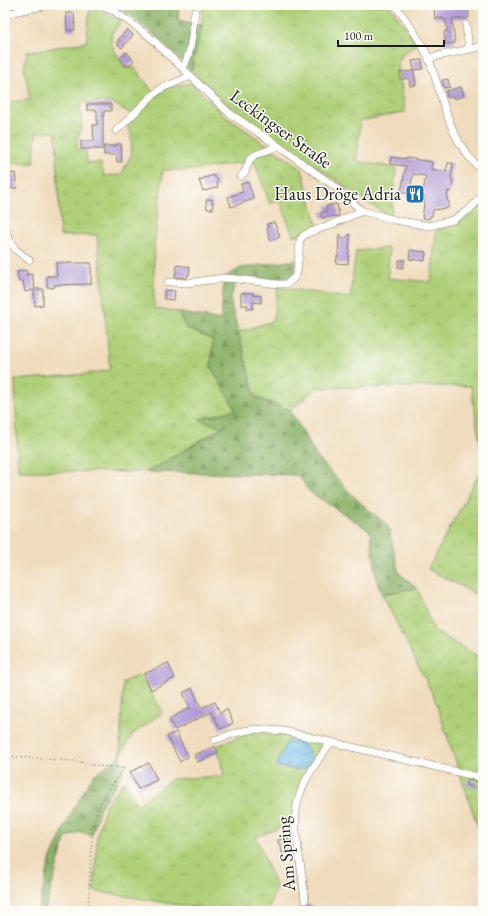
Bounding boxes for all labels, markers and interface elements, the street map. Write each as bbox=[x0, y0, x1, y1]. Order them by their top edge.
scale bar bbox=[338, 22, 444, 48]
text: 100 m bbox=[344, 28, 374, 44]
street label: Leckingser Straße bbox=[226, 84, 337, 173]
place label: Haus Dröge Adria bbox=[274, 182, 402, 205]
restaurant icon: Haus Dröge Adria bbox=[404, 183, 426, 205]
street label: Am Spring bbox=[271, 815, 300, 894]

